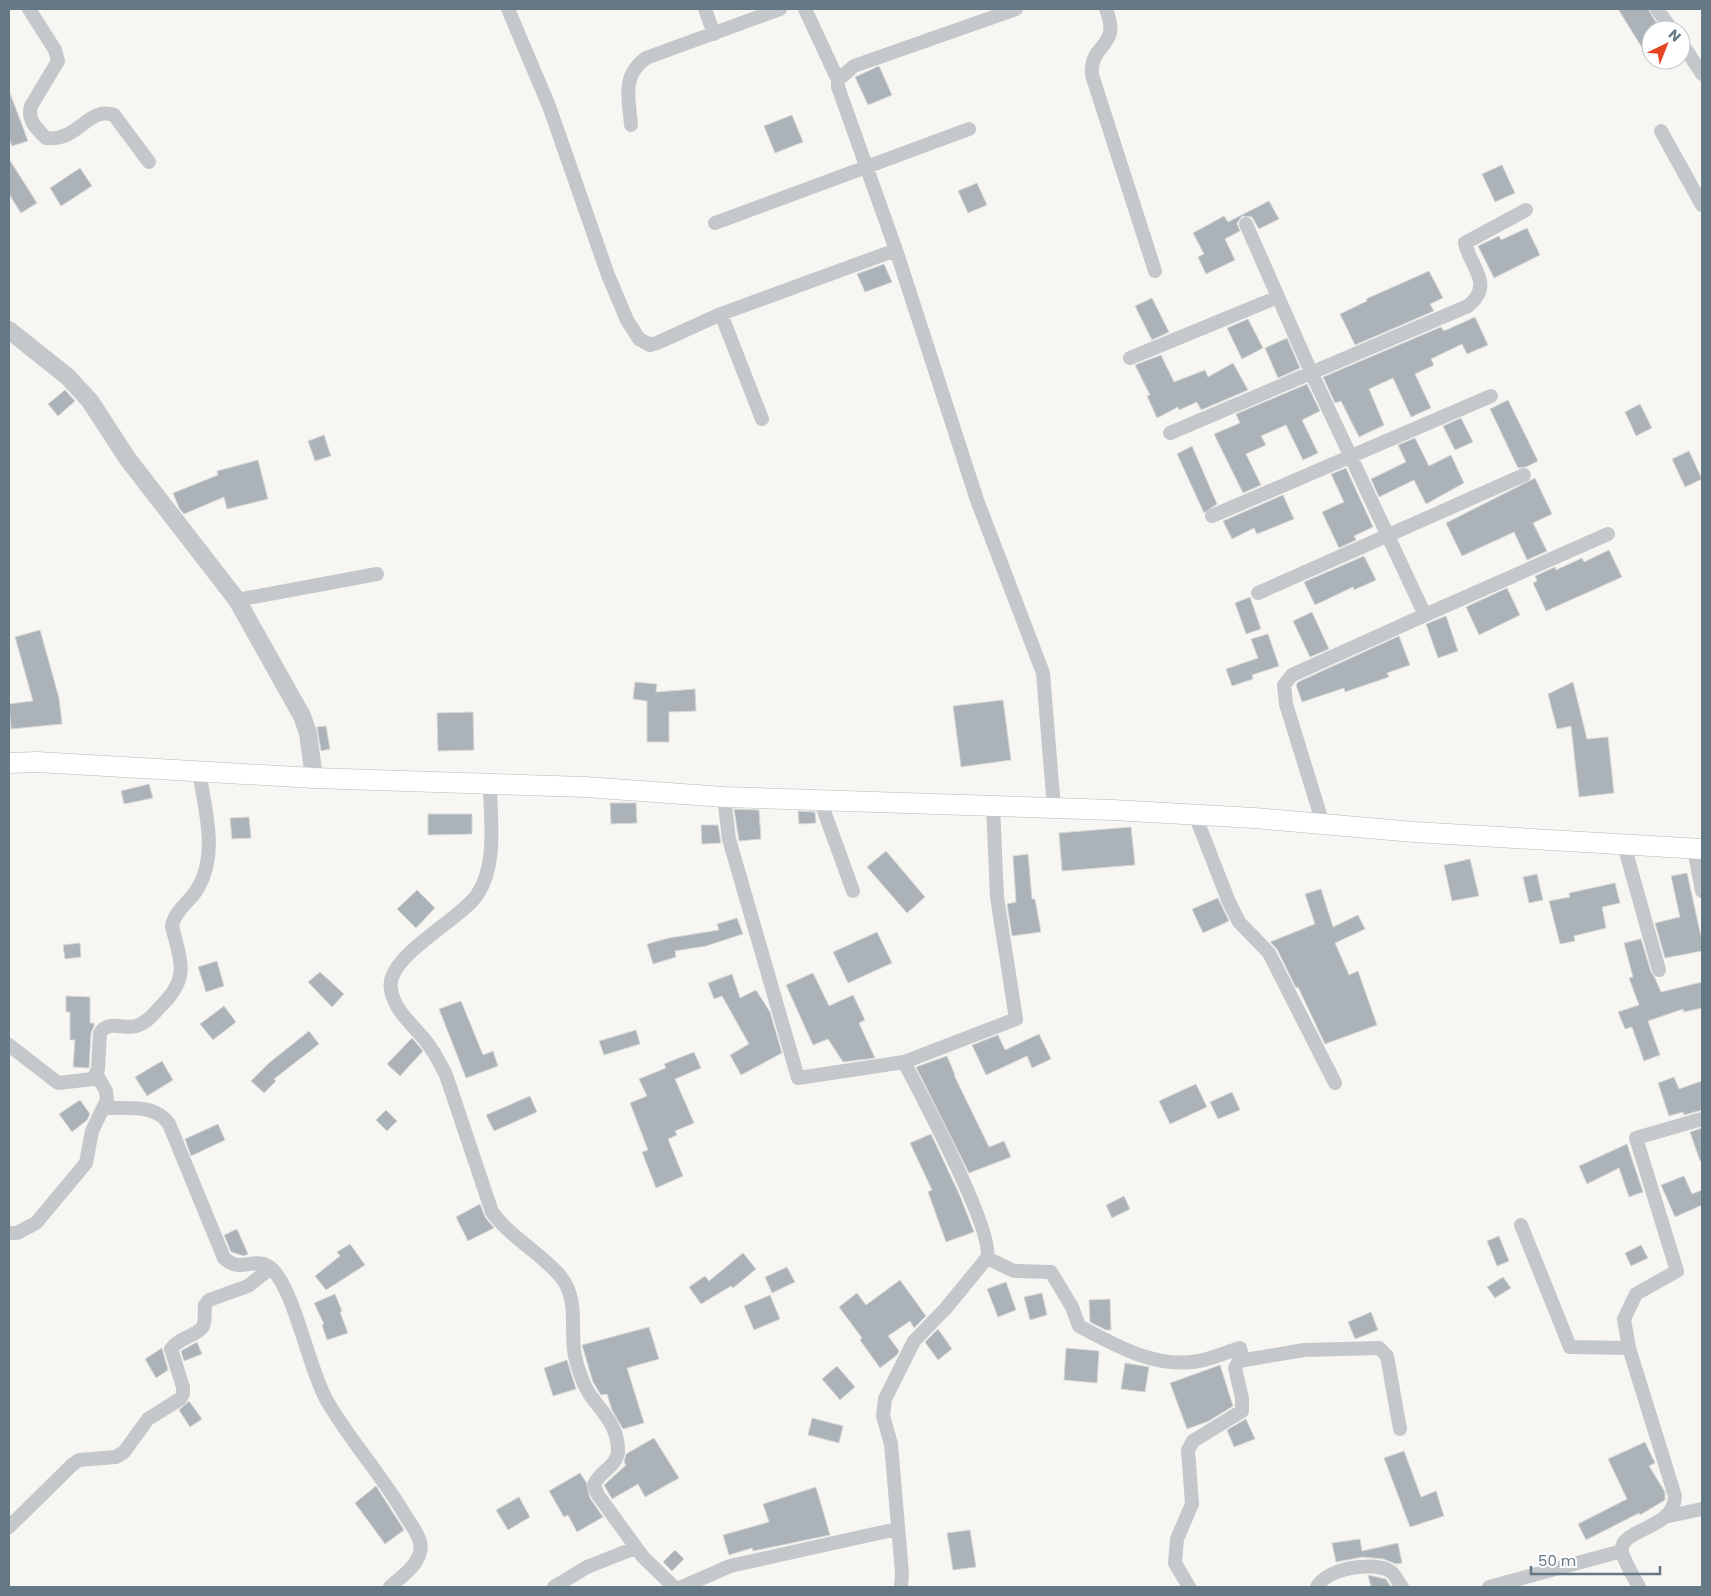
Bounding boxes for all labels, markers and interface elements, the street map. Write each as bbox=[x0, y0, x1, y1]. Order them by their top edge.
north arrow bbox=[1641, 20, 1691, 70]
text: N bbox=[1664, 25, 1686, 46]
scale bar bbox=[1531, 1544, 1660, 1576]
text: 50 m bbox=[1538, 1550, 1576, 1571]

